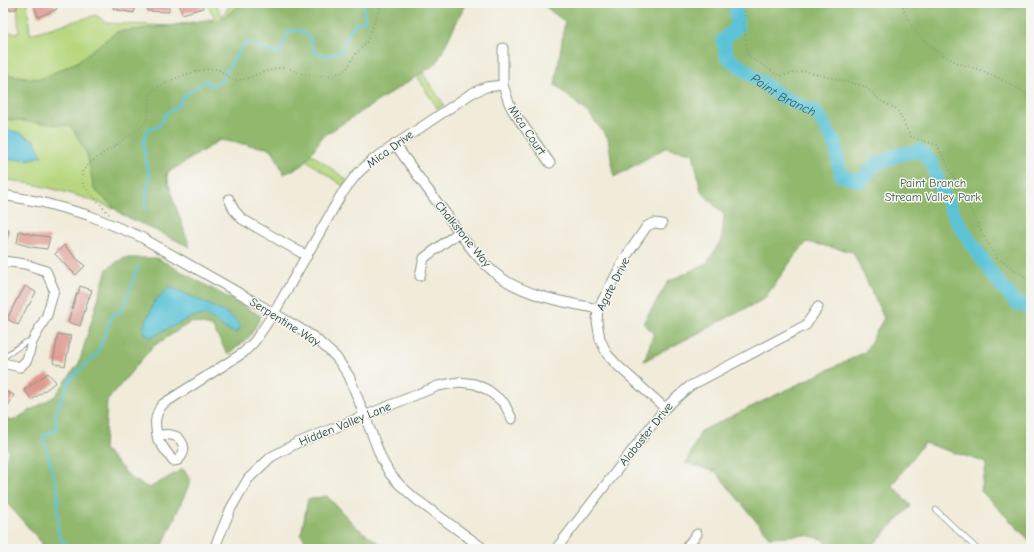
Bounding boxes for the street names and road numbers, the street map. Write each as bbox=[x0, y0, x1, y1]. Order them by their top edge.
street label: Mica Court bbox=[505, 103, 549, 158]
street label: Mica Drive bbox=[364, 127, 416, 171]
street label: Chalkstone Way bbox=[432, 198, 494, 270]
street label: Agate Drive bbox=[593, 255, 633, 313]
street label: Serpentine Way bbox=[247, 295, 323, 350]
street label: Hidden Valley Lane bbox=[297, 399, 393, 449]
street label: Alabaster Drive bbox=[616, 400, 676, 468]

